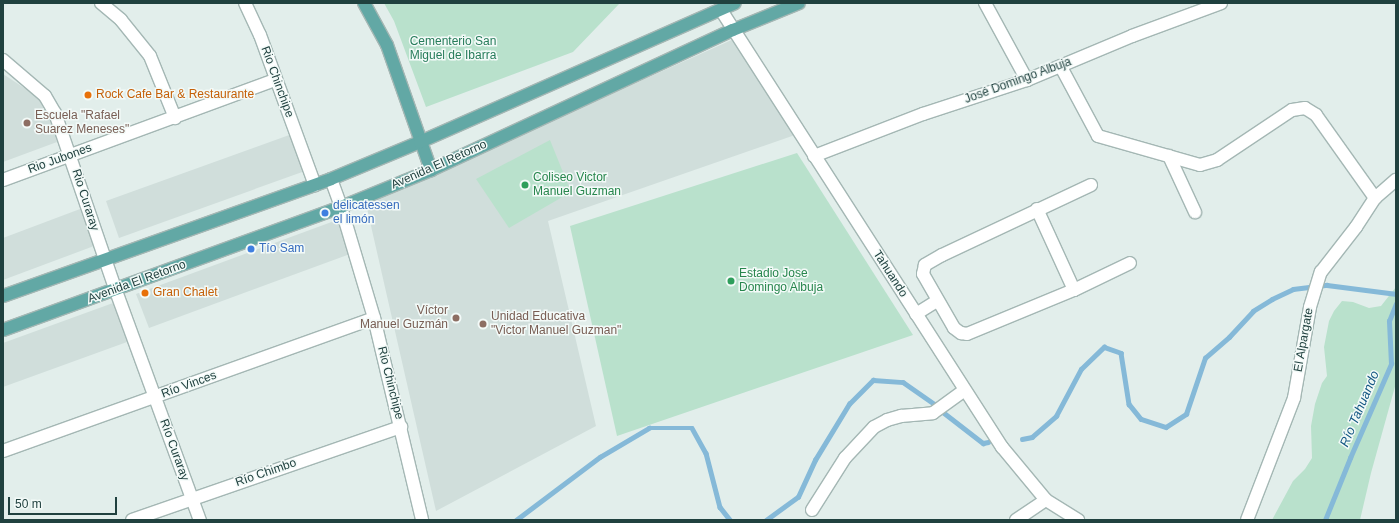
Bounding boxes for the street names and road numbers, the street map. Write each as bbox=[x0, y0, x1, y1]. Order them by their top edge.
street label: Rio Chinchipe bbox=[257, 44, 297, 120]
street label: José Domingo Albuja bbox=[962, 55, 1074, 107]
street label: Avenida El Retorno bbox=[389, 137, 489, 193]
street label: Rio Jubones bbox=[26, 141, 94, 177]
street label: Rio Curaray bbox=[68, 167, 102, 233]
street label: Tahuando bbox=[870, 248, 910, 300]
street label: Avenida El Retorno bbox=[86, 258, 188, 306]
street label: El Alpargate bbox=[1291, 307, 1317, 373]
street label: Rio Chinchipe bbox=[374, 345, 406, 421]
street label: Río Vinces bbox=[159, 368, 219, 402]
street label: Río Curaray bbox=[156, 417, 192, 483]
street label: Río Chimbo bbox=[234, 456, 298, 490]

